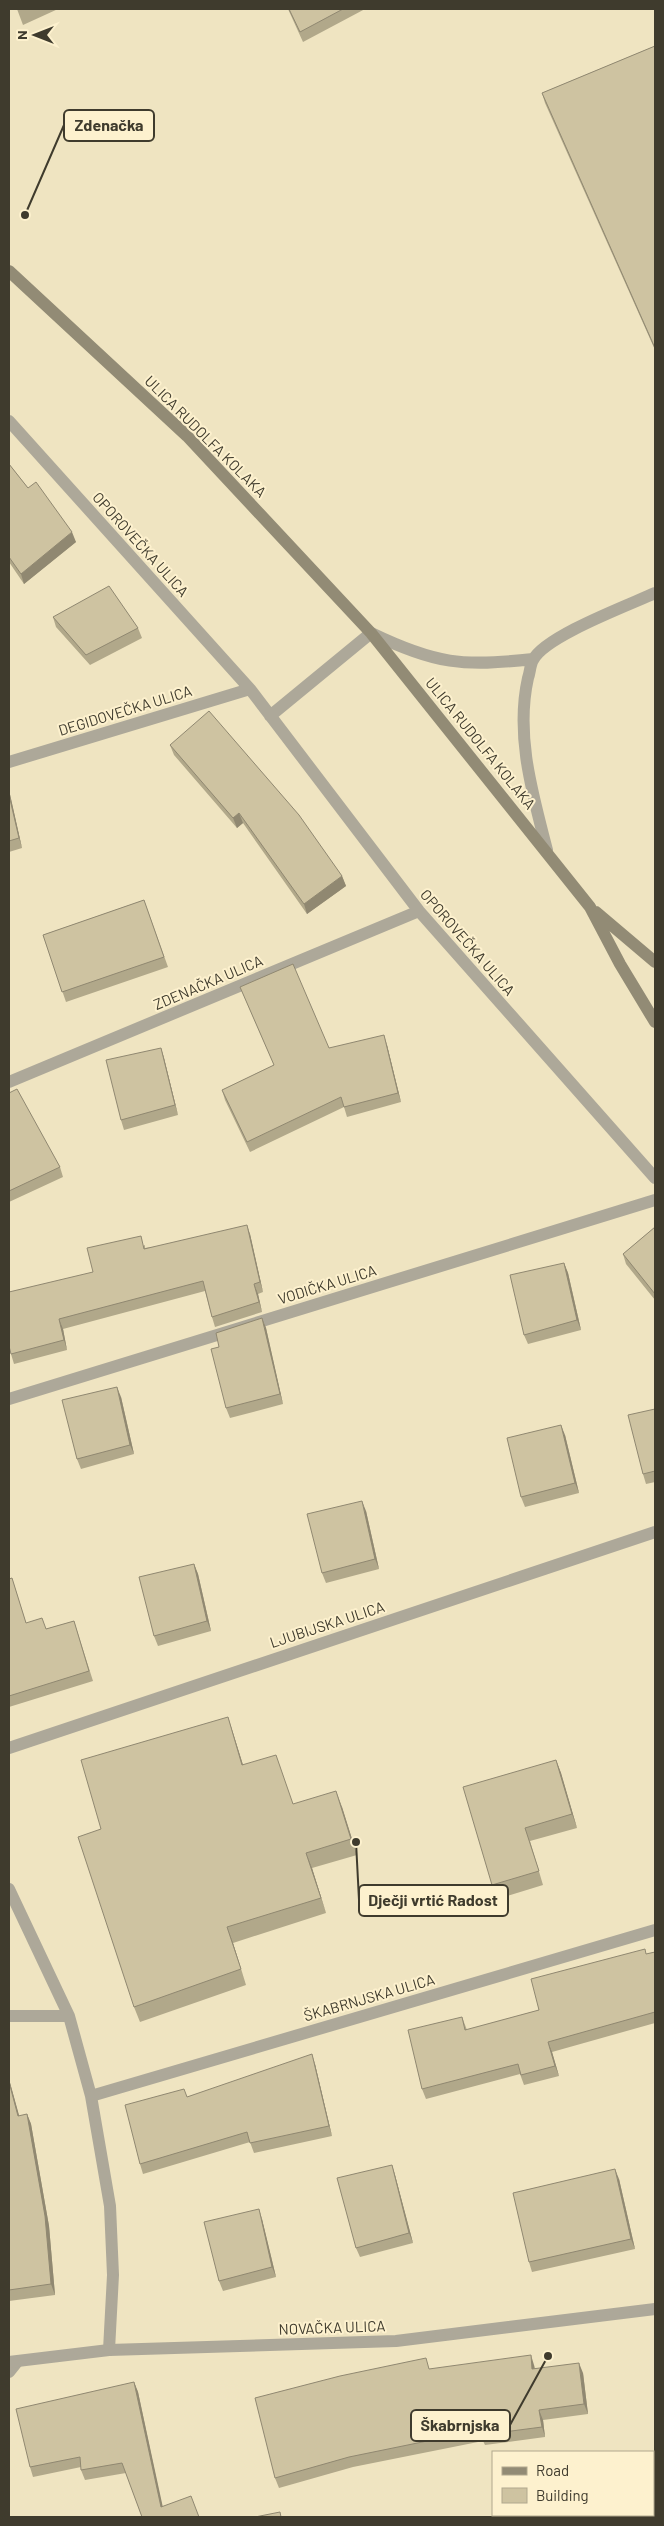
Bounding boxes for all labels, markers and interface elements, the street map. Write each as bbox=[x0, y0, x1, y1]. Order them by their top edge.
north arrow bbox=[10, 10, 60, 60]
text: N bbox=[13, 30, 30, 40]
callout: Zdenačka bbox=[64, 110, 154, 141]
text: Zdenačka bbox=[74, 115, 144, 134]
street label: ULICA RUDOLFA KOLAKA bbox=[141, 371, 271, 501]
street label: OPOROVEČKA ULICA bbox=[89, 488, 193, 600]
street label: ULICA RUDOLFA KOLAKA bbox=[422, 673, 540, 813]
street label: DEGIDOVEČKA ULICA bbox=[56, 681, 194, 739]
street label: OPOROVEČKA ULICA bbox=[417, 885, 519, 999]
street label: ZDENAČKA ULICA bbox=[151, 951, 265, 1013]
street label: VODIČKA ULICA bbox=[276, 1260, 378, 1308]
street label: LJUBIJSKA ULICA bbox=[267, 1597, 387, 1651]
callout: Dječji vrtić Radost bbox=[359, 1885, 508, 1916]
text: Dječji vrtić Radost bbox=[368, 1890, 498, 1909]
street label: ŠKABRNJSKA ULICA bbox=[301, 1970, 437, 2024]
street label: NOVAČKA ULICA bbox=[278, 2316, 386, 2338]
callout: Škabrnjska bbox=[411, 2410, 510, 2441]
text: Škabrnjska bbox=[421, 2415, 499, 2434]
legend bbox=[492, 2451, 654, 2516]
text: Road bbox=[536, 2461, 569, 2479]
text: Building bbox=[536, 2486, 589, 2504]

